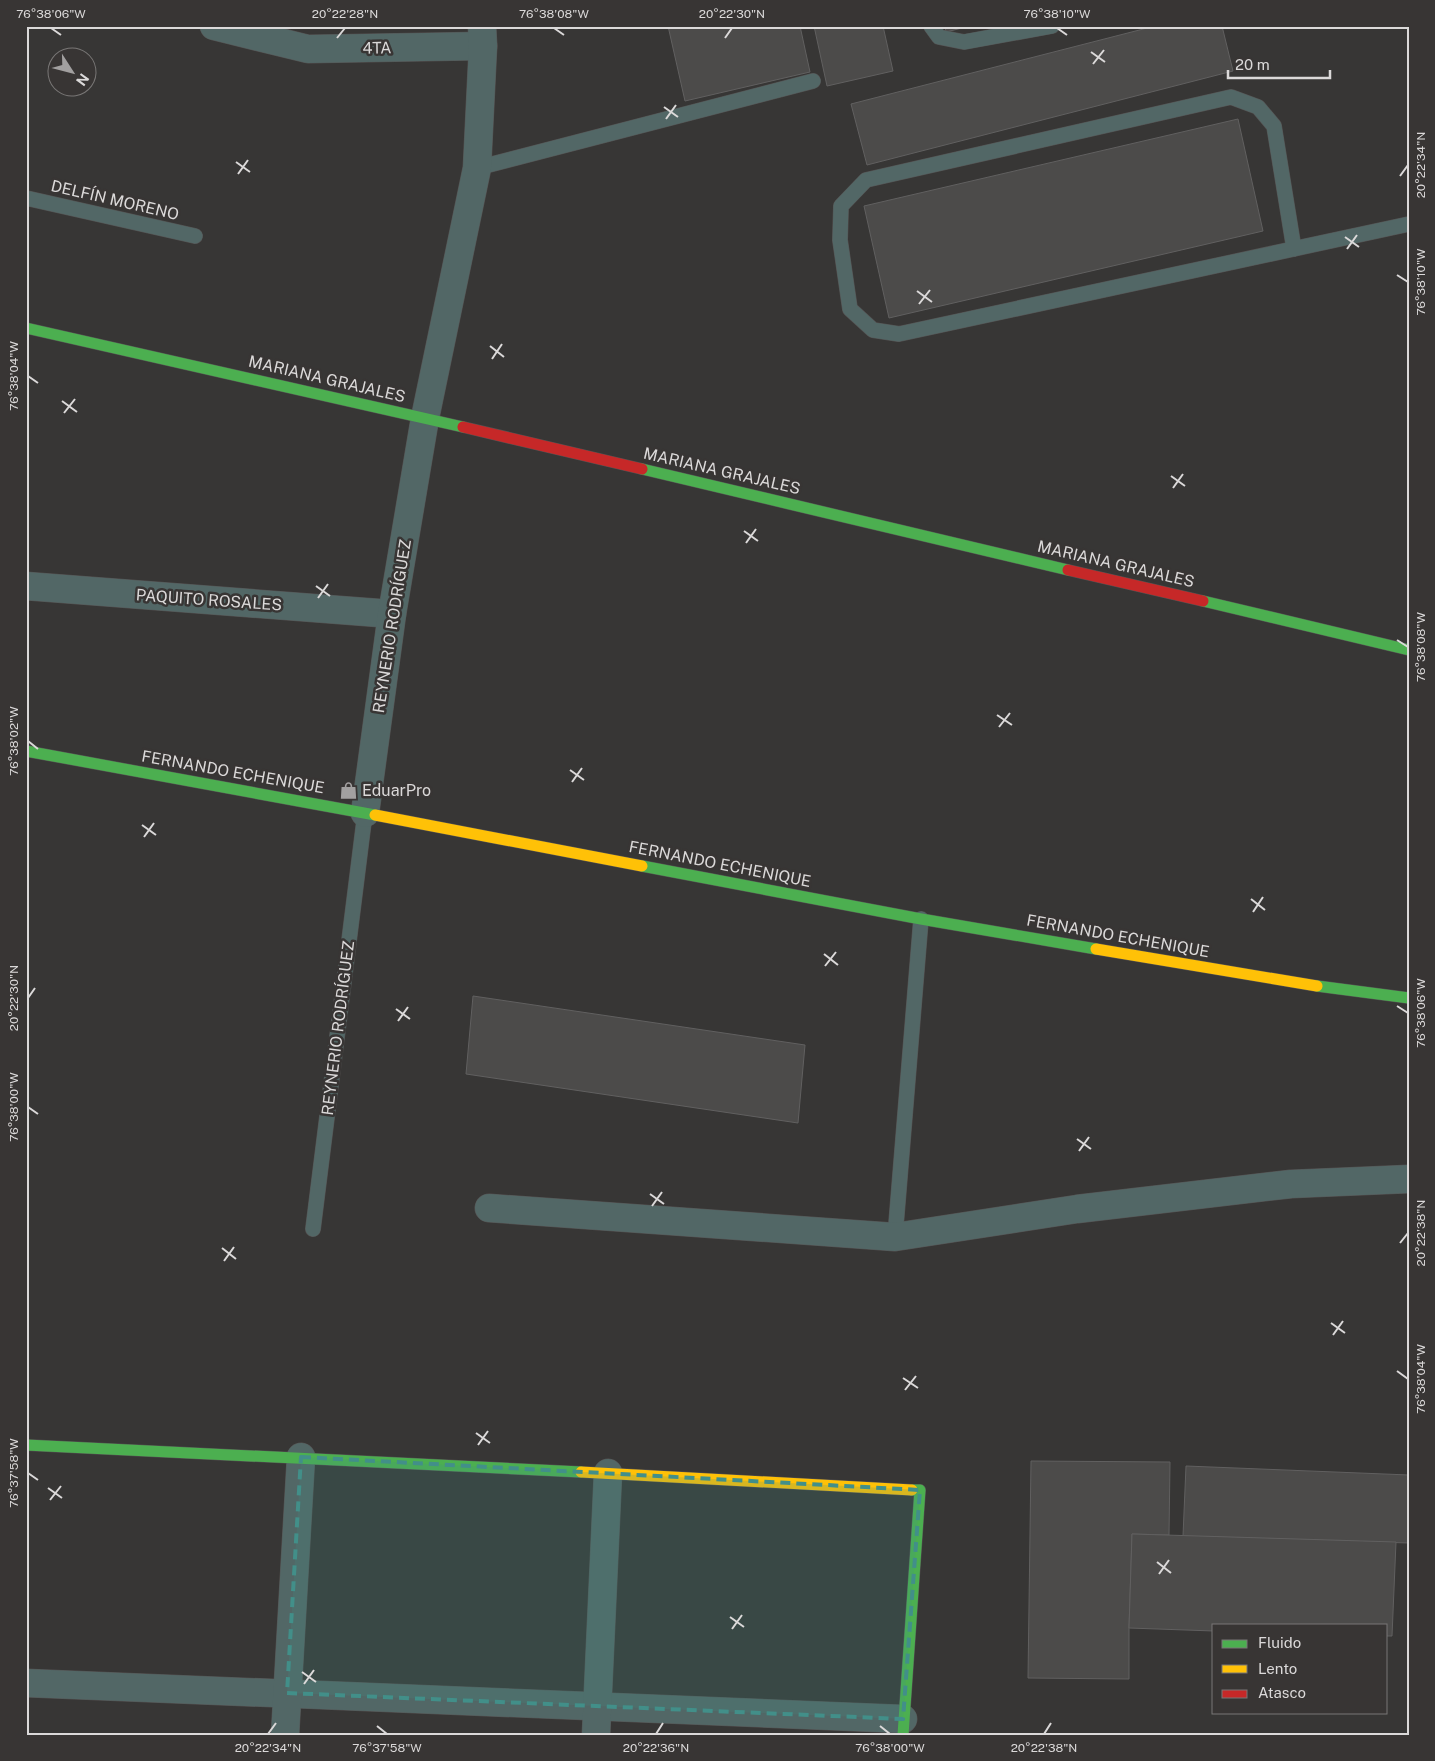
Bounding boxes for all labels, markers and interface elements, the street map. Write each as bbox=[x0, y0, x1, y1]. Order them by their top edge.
text: 76°38'06"W bbox=[16, 7, 86, 21]
text: 20°22'28"N bbox=[312, 7, 378, 21]
text: 76°38'08"W bbox=[519, 7, 589, 21]
text: 20°22'30"N bbox=[699, 7, 765, 21]
text: 76°38'10"W bbox=[1024, 7, 1091, 21]
street label: 4TA bbox=[362, 38, 392, 58]
north arrow bbox=[48, 48, 98, 98]
scale bar bbox=[1228, 48, 1330, 80]
text: 20 m bbox=[1235, 56, 1270, 73]
text: N bbox=[73, 71, 92, 89]
text: 20°22'34"N bbox=[1414, 132, 1428, 198]
street label: DELFÍN MORENO bbox=[49, 175, 181, 224]
text: 76°38'10"W bbox=[1414, 248, 1428, 316]
text: 76°38'04"W bbox=[7, 341, 21, 411]
street label: MARIANA GRAJALES bbox=[247, 352, 407, 406]
street label: MARIANA GRAJALES bbox=[642, 444, 802, 498]
street label: MARIANA GRAJALES bbox=[1036, 537, 1196, 591]
street label: REYNERIO RODRÍGUEZ bbox=[368, 538, 415, 714]
street label: PAQUITO ROSALES bbox=[135, 585, 283, 615]
text: 76°38'08"W bbox=[1414, 612, 1428, 682]
text: 76°38'02"W bbox=[7, 706, 21, 776]
street label: FERNANDO ECHENIQUE bbox=[140, 747, 326, 797]
shop icon: EduarPro bbox=[338, 780, 358, 800]
place label: EduarPro bbox=[362, 781, 431, 800]
street label: FERNANDO ECHENIQUE bbox=[627, 837, 813, 891]
street label: FERNANDO ECHENIQUE bbox=[1025, 911, 1211, 961]
street label: REYNERIO RODRÍGUEZ bbox=[317, 939, 358, 1116]
text: 20°22'30"N bbox=[7, 965, 21, 1031]
text: 76°38'06"W bbox=[1414, 978, 1428, 1048]
text: 76°38'00"W bbox=[7, 1072, 21, 1142]
text: 20°22'38"N bbox=[1414, 1200, 1428, 1266]
text: 76°38'04"W bbox=[1414, 1344, 1428, 1414]
text: 76°37'58"W bbox=[7, 1438, 21, 1508]
legend bbox=[1212, 1624, 1388, 1714]
text: Fluido bbox=[1258, 1634, 1301, 1651]
text: Lento bbox=[1258, 1660, 1297, 1677]
text: Atasco bbox=[1258, 1684, 1306, 1701]
text: 20°22'34"N bbox=[235, 1741, 301, 1755]
text: 76°37'58"W bbox=[352, 1741, 422, 1755]
text: 20°22'36"N bbox=[623, 1741, 689, 1755]
text: 76°38'00"W bbox=[855, 1741, 925, 1755]
text: 20°22'38"N bbox=[1011, 1741, 1077, 1755]

